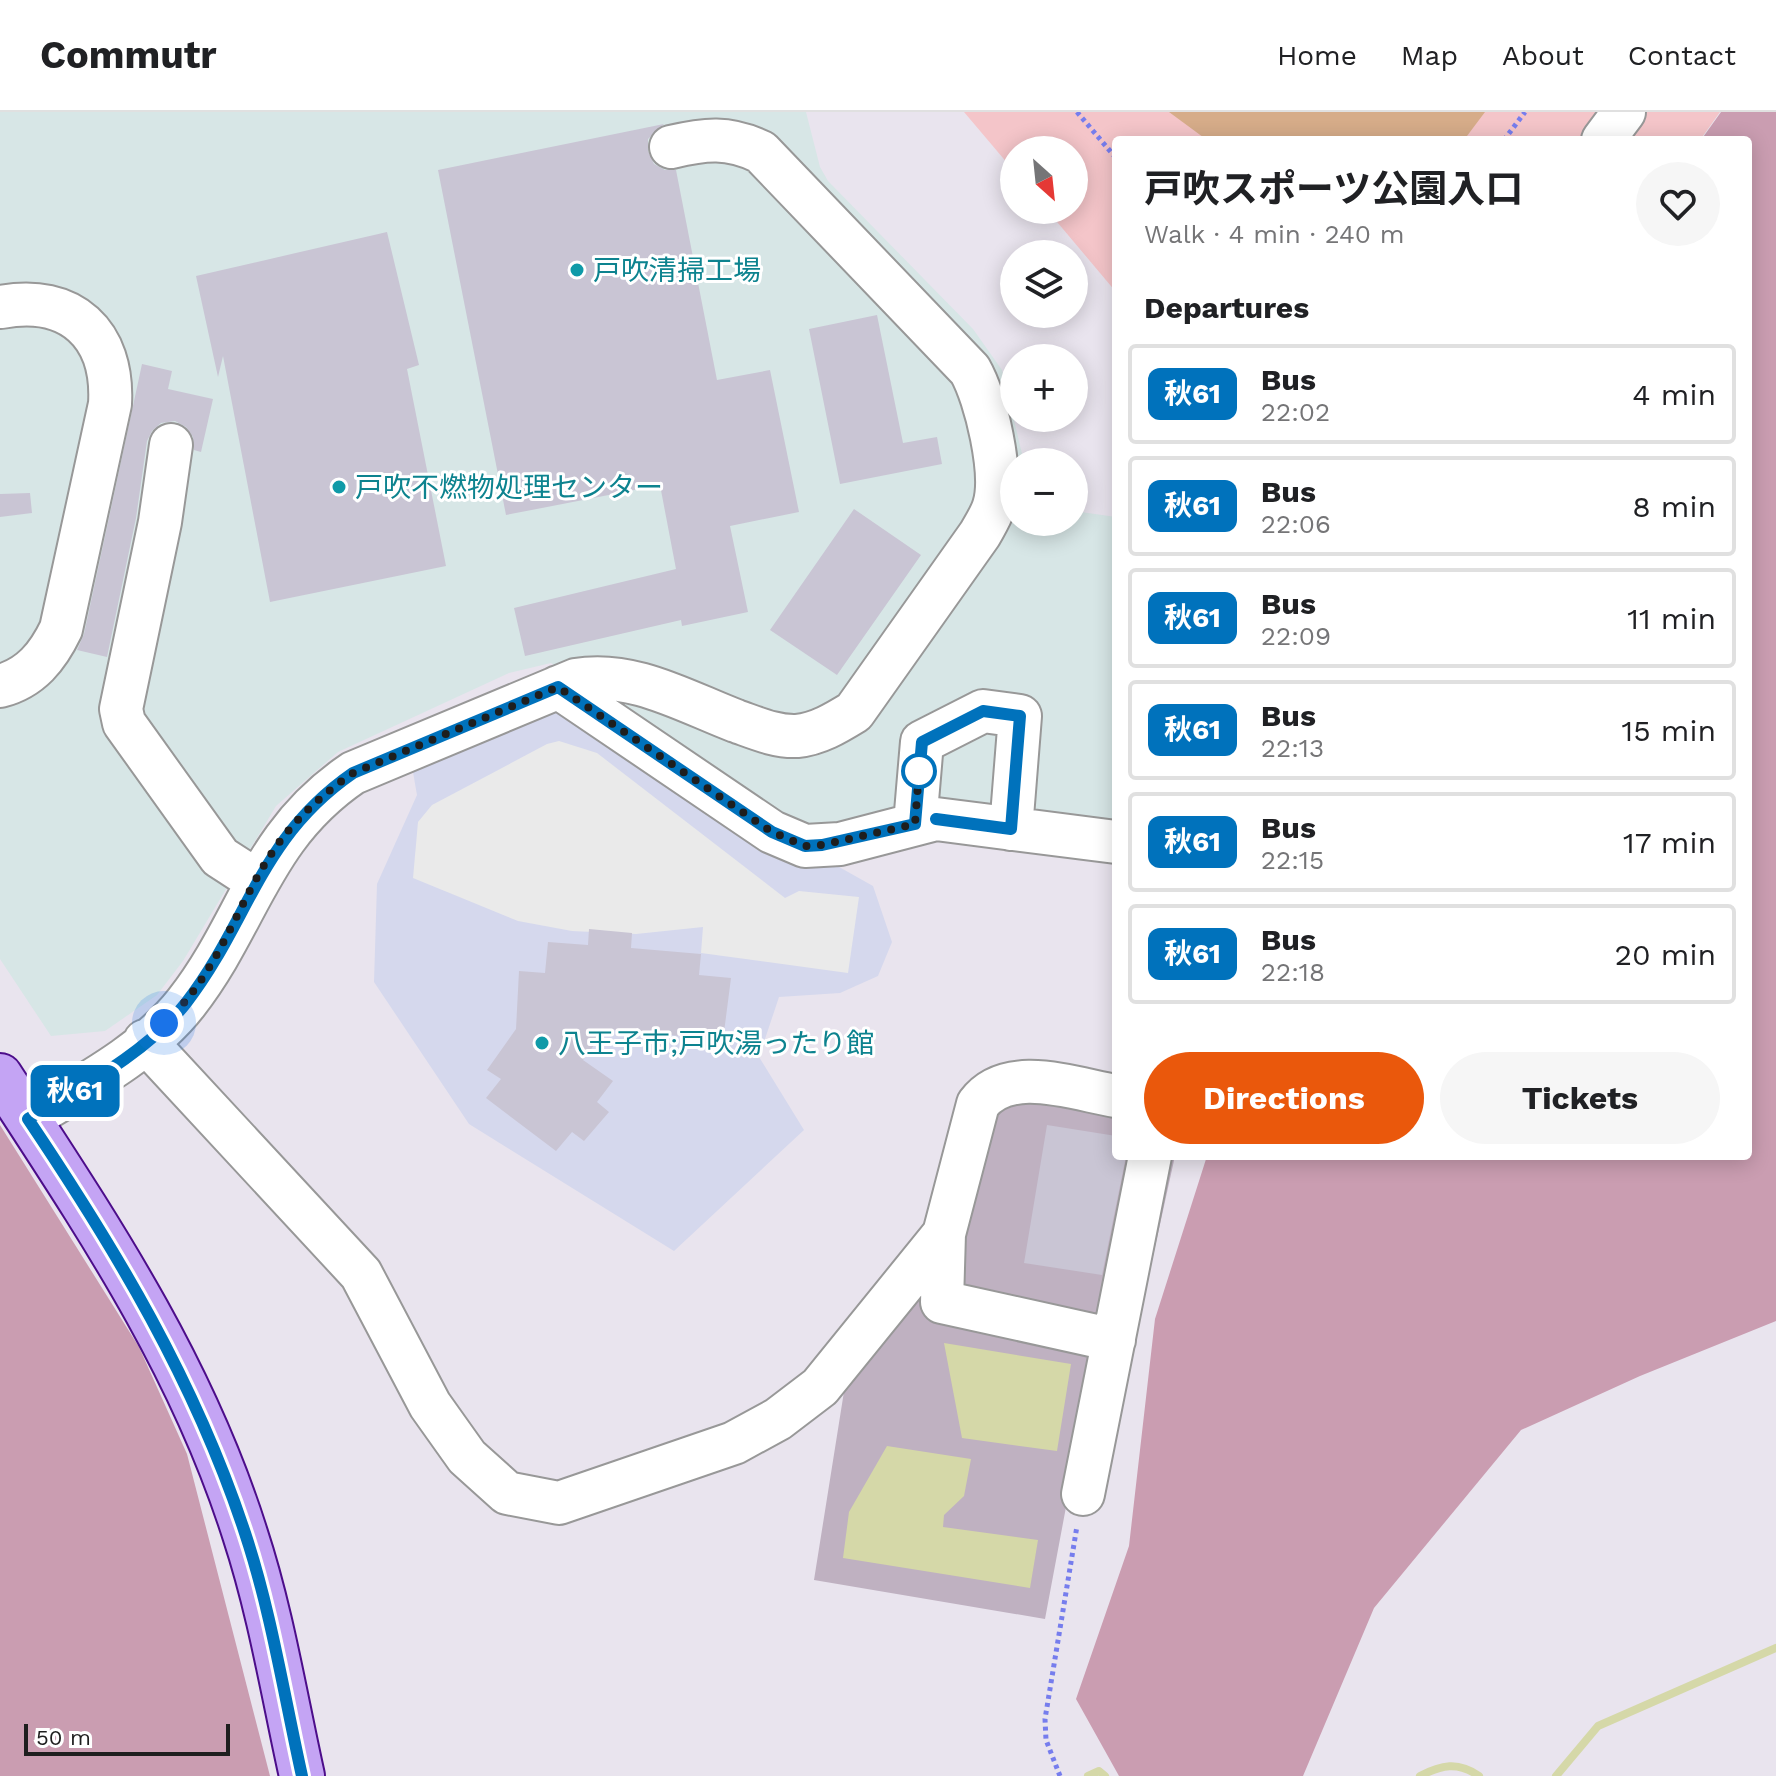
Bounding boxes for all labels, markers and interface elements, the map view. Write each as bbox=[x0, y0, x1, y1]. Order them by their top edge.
text: Commutr bbox=[40, 33, 217, 77]
text: Home bbox=[1277, 39, 1357, 72]
text: Map bbox=[1401, 39, 1458, 72]
text: About bbox=[1502, 39, 1584, 72]
text: Contact bbox=[1628, 39, 1736, 72]
north arrow bbox=[1000, 136, 1088, 224]
map controls bbox=[1000, 136, 1088, 536]
button: heart bbox=[1636, 162, 1720, 246]
text: 戸吹スポーツ公園入口 bbox=[1144, 167, 1523, 211]
text: Walk · 4 min · 240 m bbox=[1144, 219, 1405, 249]
button: layers bbox=[1000, 240, 1088, 328]
place label: 戸吹清掃工場 bbox=[593, 254, 761, 287]
marker: 戸吹清掃工場 bbox=[568, 261, 586, 279]
text: Departures bbox=[1144, 290, 1309, 325]
button: + bbox=[1000, 344, 1088, 432]
text: Bus bbox=[1261, 362, 1316, 397]
text: 秋61 bbox=[1164, 377, 1221, 410]
text: 4 min bbox=[1632, 377, 1716, 412]
text: 22:02 bbox=[1261, 397, 1330, 427]
button: − bbox=[1000, 448, 1088, 536]
place label: 戸吹不燃物処理センター bbox=[355, 471, 663, 504]
text: Bus bbox=[1261, 474, 1316, 509]
marker: 戸吹不燃物処理センター bbox=[330, 478, 348, 496]
text: 秋61 bbox=[1164, 489, 1221, 522]
text: 8 min bbox=[1632, 489, 1716, 524]
text: 22:06 bbox=[1261, 509, 1331, 539]
text: Bus bbox=[1261, 586, 1316, 621]
text: 秋61 bbox=[1164, 601, 1221, 634]
text: 11 min bbox=[1627, 601, 1716, 636]
text: 22:09 bbox=[1261, 621, 1331, 651]
text: Bus bbox=[1261, 698, 1316, 733]
text: 秋61 bbox=[1164, 713, 1221, 746]
text: 15 min bbox=[1621, 713, 1716, 748]
text: 22:13 bbox=[1261, 733, 1324, 763]
unlabelled marker bbox=[902, 754, 936, 788]
text: Bus bbox=[1261, 810, 1316, 845]
text: 秋61 bbox=[1164, 825, 1221, 858]
text: 17 min bbox=[1623, 825, 1716, 860]
text: 22:15 bbox=[1261, 845, 1324, 875]
text: Bus bbox=[1261, 922, 1316, 957]
text: 秋61 bbox=[1164, 937, 1221, 970]
text: 20 min bbox=[1614, 937, 1716, 972]
text: 22:18 bbox=[1261, 957, 1325, 987]
your location bbox=[144, 1003, 184, 1043]
place label: 八王子市;戸吹湯ったり館 bbox=[558, 1027, 874, 1060]
marker: 八王子市;戸吹湯ったり館 bbox=[533, 1034, 551, 1052]
button: Directions bbox=[1144, 1052, 1424, 1144]
button: Tickets bbox=[1440, 1052, 1720, 1144]
line badge: 秋61 bbox=[29, 1065, 121, 1117]
text: 秋61 bbox=[47, 1074, 103, 1107]
scale bar bbox=[24, 1720, 230, 1756]
text: 50 m bbox=[36, 1725, 91, 1750]

